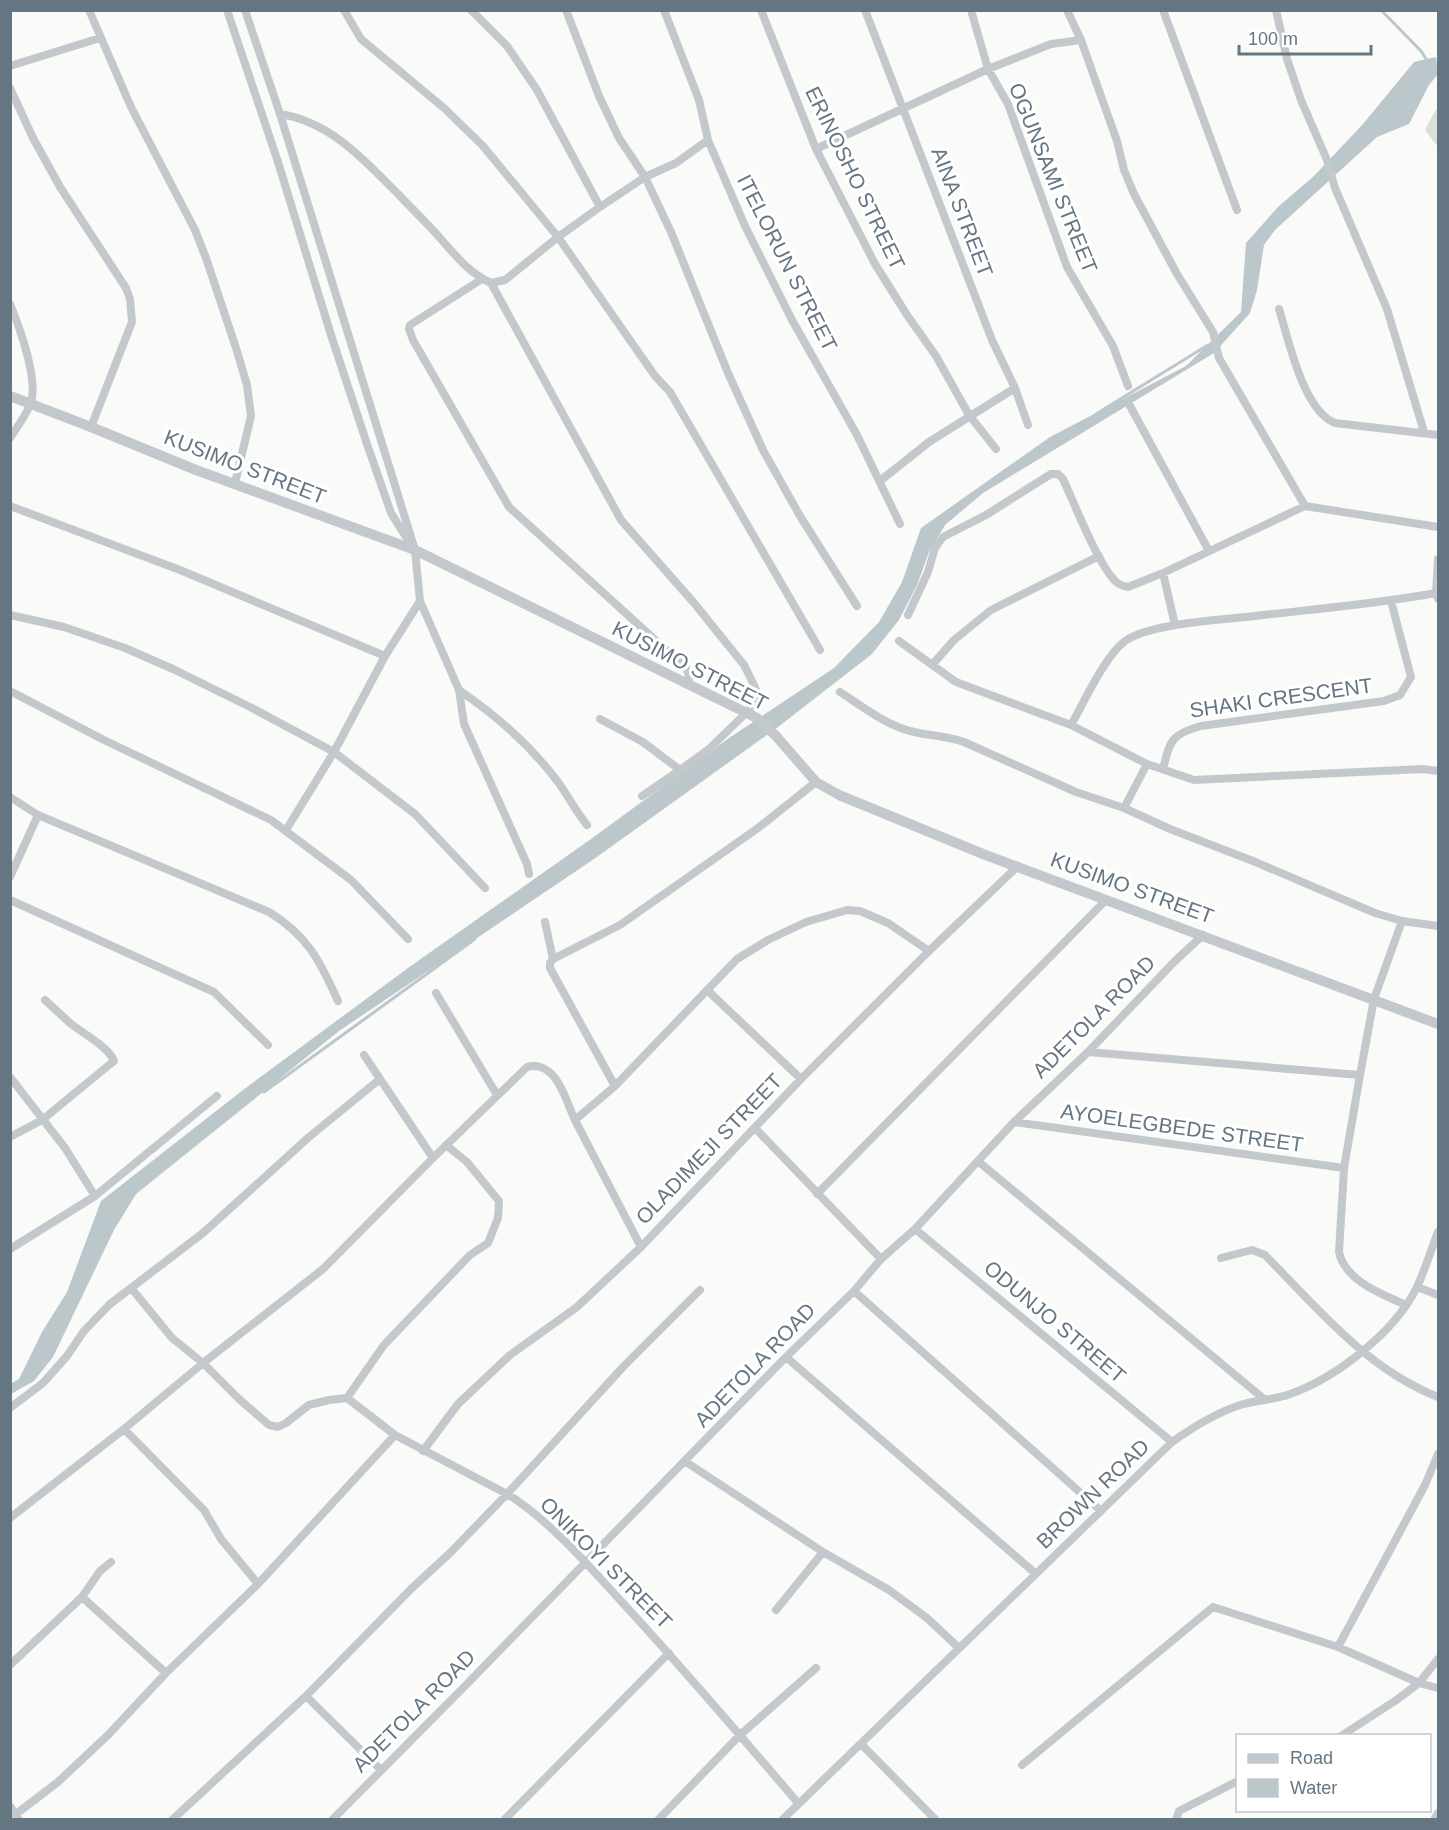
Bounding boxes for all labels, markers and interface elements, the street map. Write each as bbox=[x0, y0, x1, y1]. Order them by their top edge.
scale bar bbox=[1239, 18, 1371, 56]
text: 100 m bbox=[1248, 29, 1298, 49]
street label: OGUNSAMI STREET bbox=[1005, 79, 1102, 276]
street label: ERINOSHO STREET bbox=[801, 83, 910, 273]
street label: AINA STREET bbox=[927, 144, 998, 280]
street label: ITELORUN STREET bbox=[733, 171, 842, 355]
street label: KUSIMO STREET bbox=[161, 425, 330, 508]
street label: KUSIMO STREET bbox=[609, 616, 772, 715]
street label: SHAKI CRESCENT bbox=[1188, 673, 1374, 722]
street label: KUSIMO STREET bbox=[1048, 847, 1217, 928]
street label: ADETOLA ROAD bbox=[1028, 951, 1159, 1082]
street label: OLADIMEJI STREET bbox=[631, 1069, 786, 1228]
street label: AYOELEGBEDE STREET bbox=[1059, 1099, 1305, 1156]
street label: ODUNJO STREET bbox=[980, 1256, 1131, 1388]
street label: ADETOLA ROAD bbox=[690, 1298, 820, 1431]
street label: BROWN ROAD bbox=[1032, 1434, 1154, 1553]
street label: ONIKOYI STREET bbox=[536, 1492, 677, 1633]
street label: ADETOLA ROAD bbox=[348, 1645, 479, 1776]
legend bbox=[1236, 1734, 1431, 1812]
text: Road bbox=[1290, 1748, 1333, 1768]
text: Water bbox=[1290, 1778, 1337, 1798]

